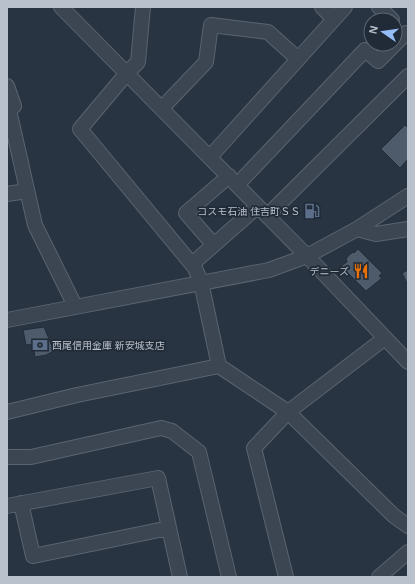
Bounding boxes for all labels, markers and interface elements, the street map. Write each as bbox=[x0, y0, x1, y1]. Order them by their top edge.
north arrow bbox=[363, 12, 403, 52]
text: N bbox=[367, 24, 380, 35]
fuel station icon: コスモ石油 住吉町ＳＳ bbox=[303, 202, 321, 220]
place label: コスモ石油 住吉町ＳＳ bbox=[197, 206, 300, 217]
restaurant icon: デニーズ bbox=[352, 262, 370, 280]
place label: デニーズ bbox=[310, 266, 349, 277]
bank icon: 西尾信用金庫 新安城支店 bbox=[31, 336, 49, 354]
place label: 西尾信用金庫 新安城支店 bbox=[52, 340, 165, 351]

